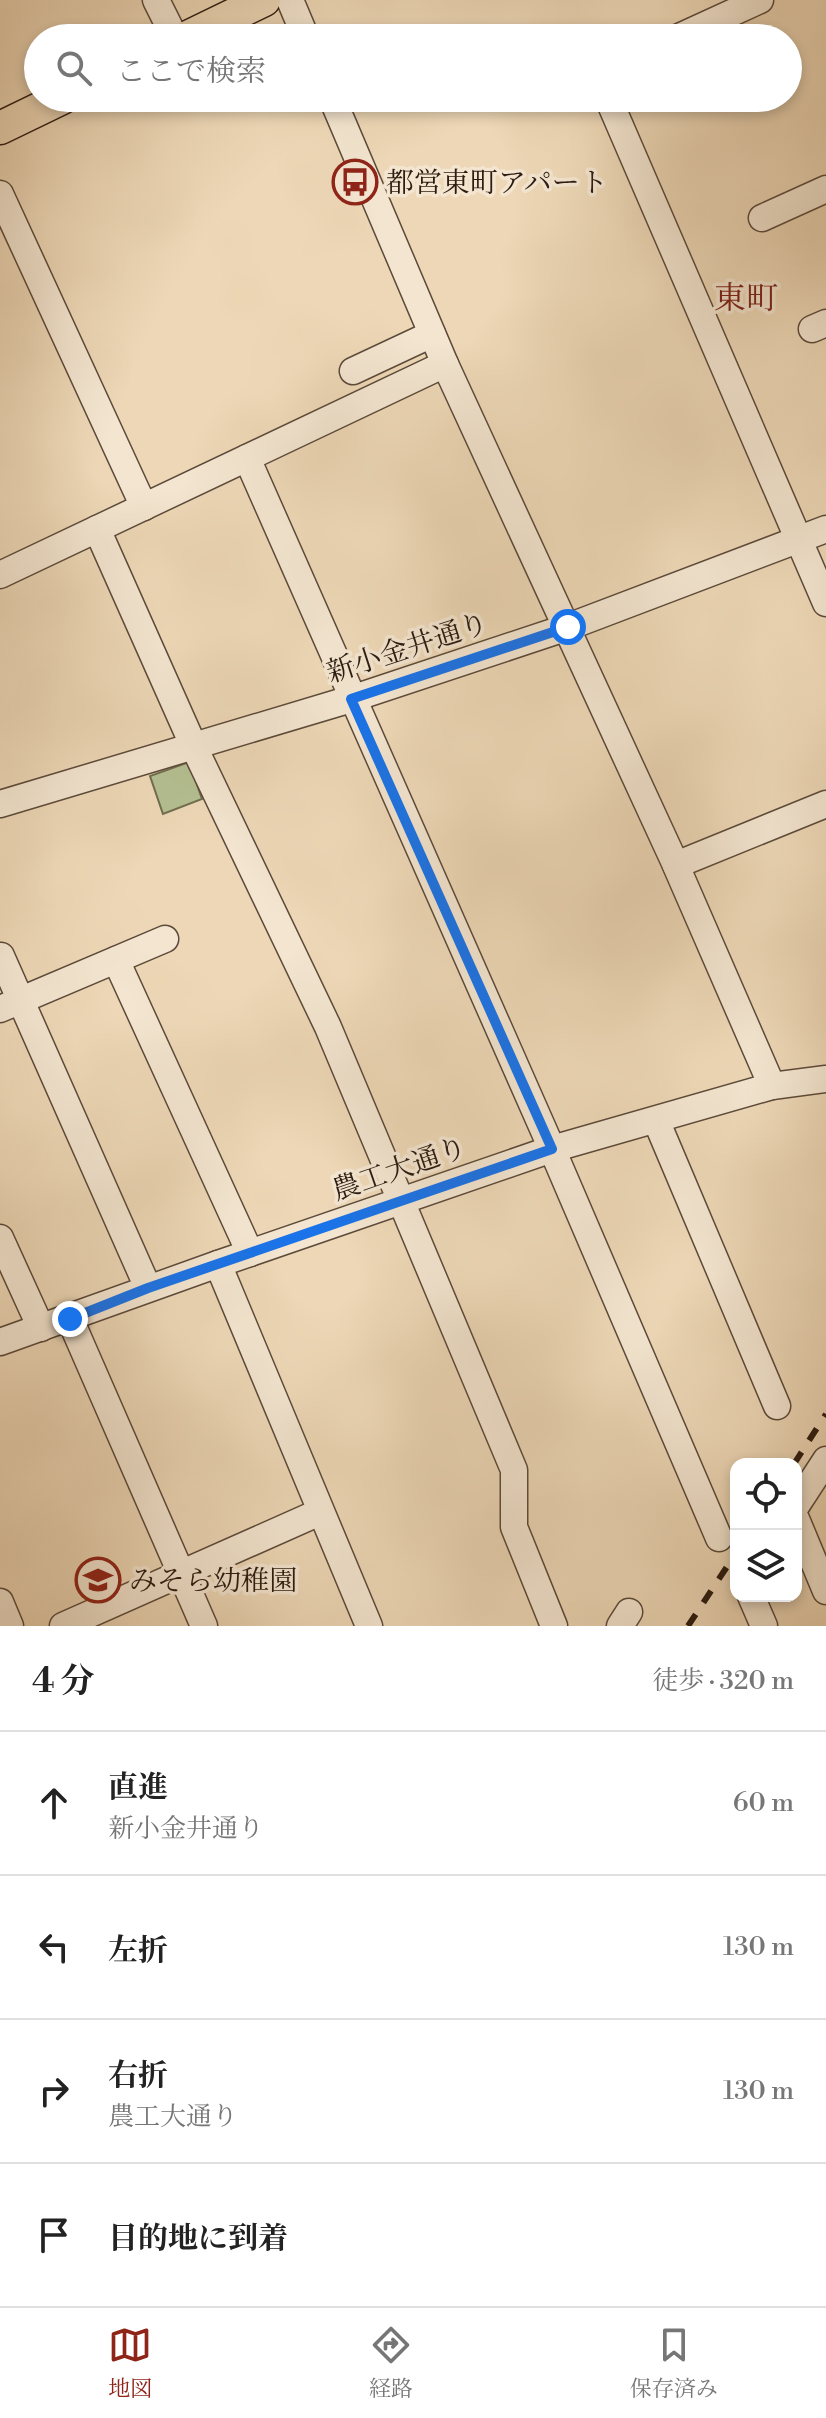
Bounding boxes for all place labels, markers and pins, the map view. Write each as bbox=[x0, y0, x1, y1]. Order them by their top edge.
bus stop icon: 都営東町アパート bbox=[331, 158, 379, 206]
place label: 都営東町アパート bbox=[386, 166, 608, 201]
school or university icon: みそら幼稚園 bbox=[74, 1556, 122, 1604]
place label: みそら幼稚園 bbox=[129, 1564, 297, 1599]

